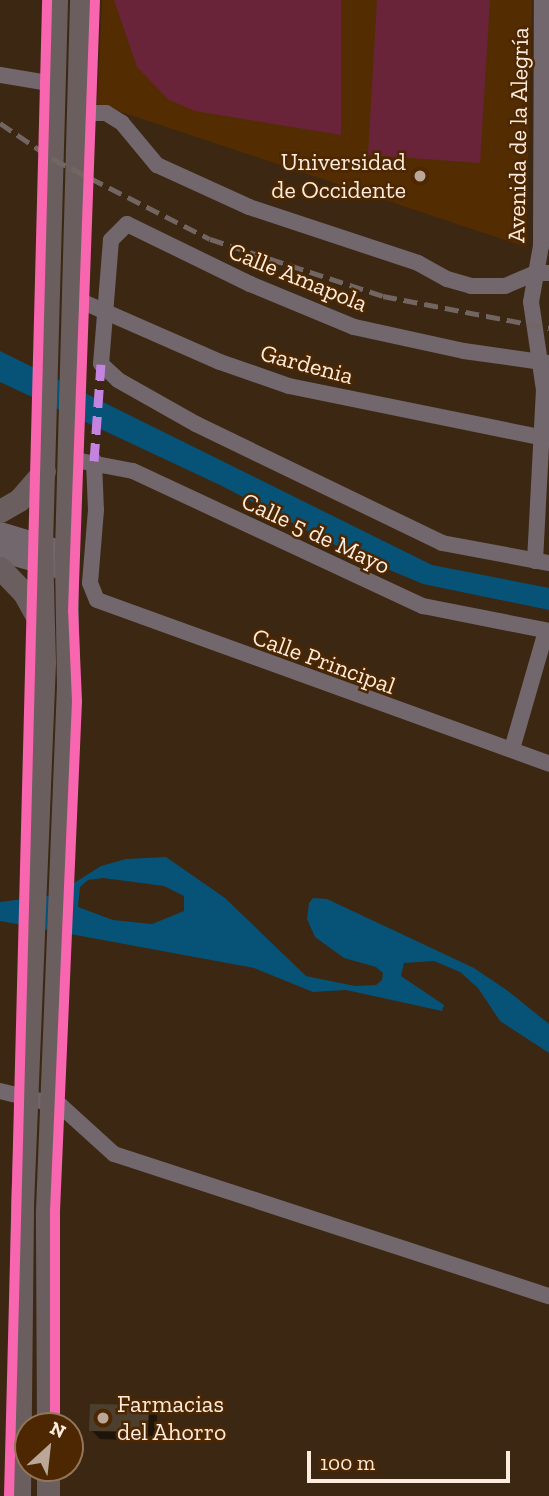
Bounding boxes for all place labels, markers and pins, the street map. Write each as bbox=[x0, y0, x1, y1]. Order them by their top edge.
place label: Universidad de Occidente bbox=[271, 148, 406, 204]
marker: Universidad de Occidente bbox=[412, 168, 428, 184]
place label: Farmacias del Ahorro bbox=[117, 1390, 227, 1446]
marker: Farmacias del Ahorro bbox=[95, 1410, 111, 1426]

